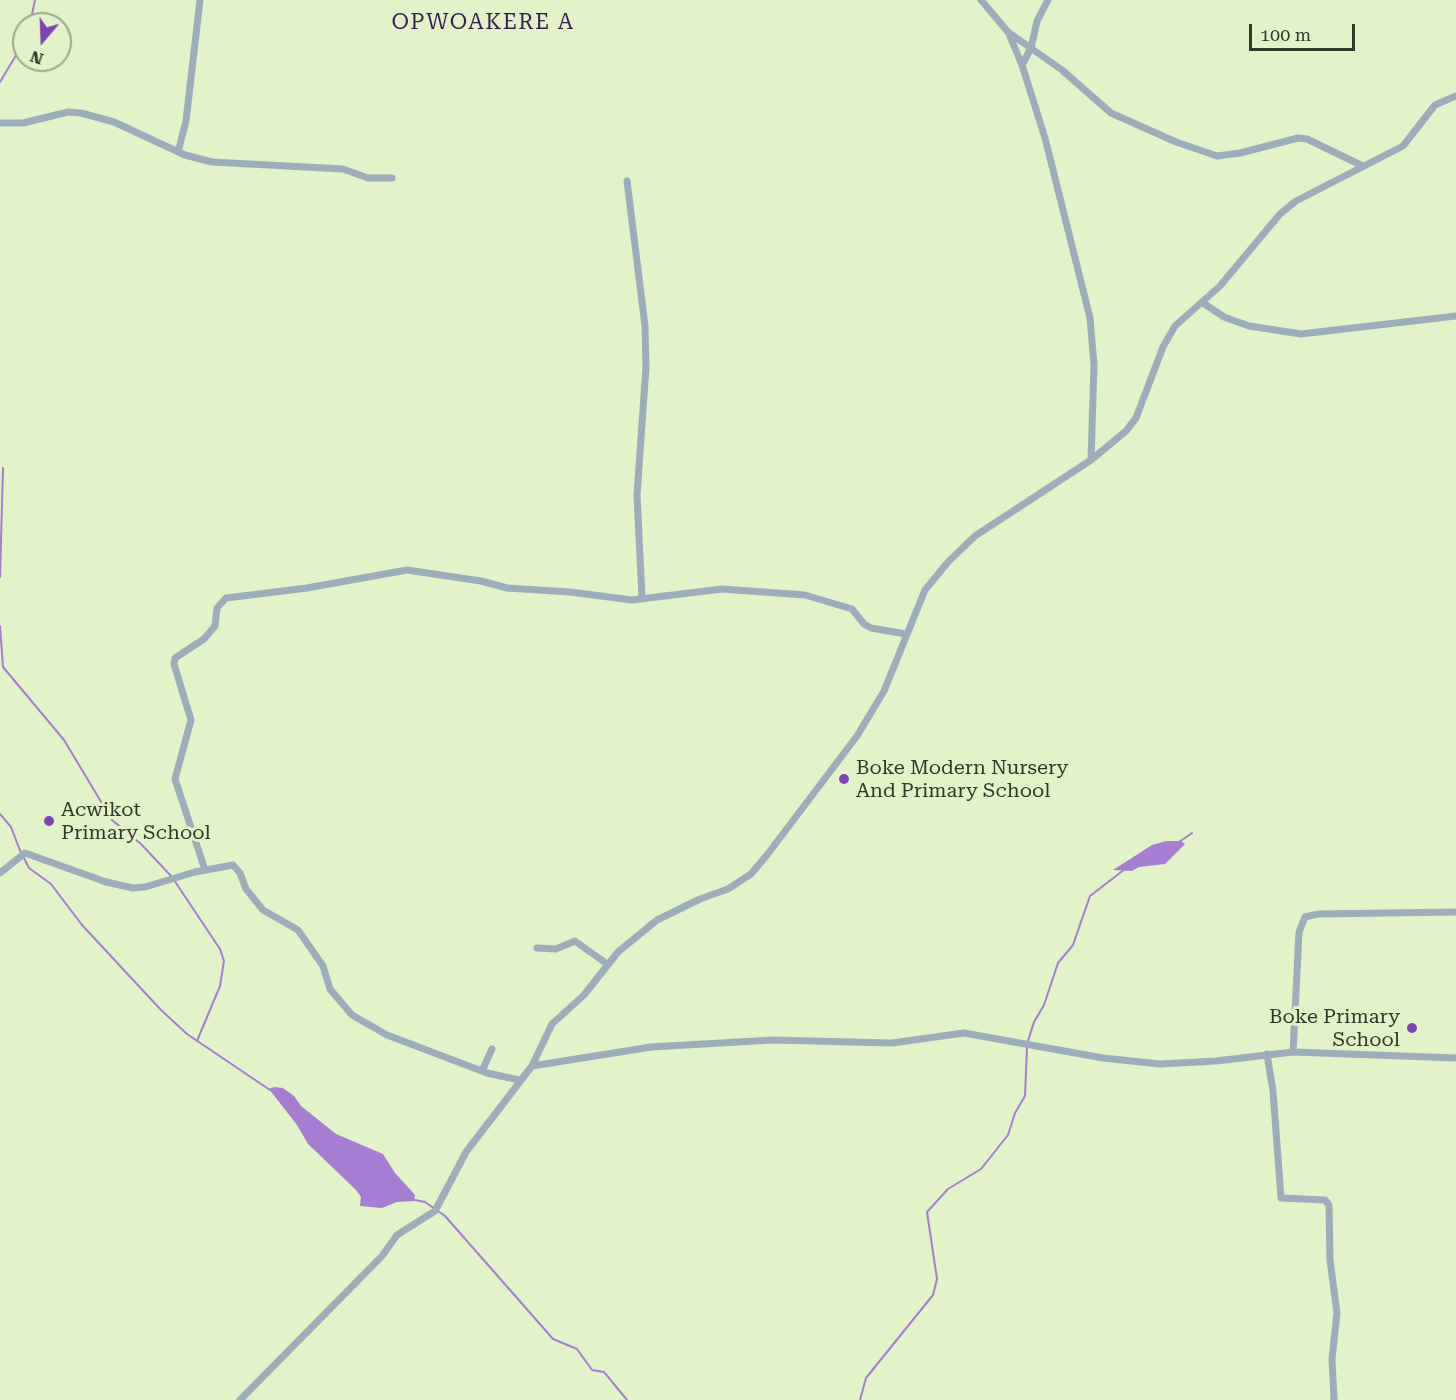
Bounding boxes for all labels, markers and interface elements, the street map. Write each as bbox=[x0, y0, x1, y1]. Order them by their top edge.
district label: OPWOAKERE A bbox=[391, 10, 575, 36]
north arrow bbox=[12, 12, 72, 72]
scale bar bbox=[1252, 12, 1358, 50]
text: 100 m bbox=[1260, 24, 1311, 45]
text: N bbox=[28, 47, 46, 69]
place label: Boke Modern Nursery And Primary School bbox=[856, 756, 1068, 803]
marker: Boke Modern Nursery And Primary School bbox=[837, 772, 851, 786]
place label: Acwikot Primary School bbox=[61, 798, 211, 845]
marker: Acwikot Primary School bbox=[42, 814, 56, 828]
place label: Boke Primary School bbox=[1269, 1005, 1400, 1052]
marker: Boke Primary School bbox=[1405, 1021, 1419, 1035]

